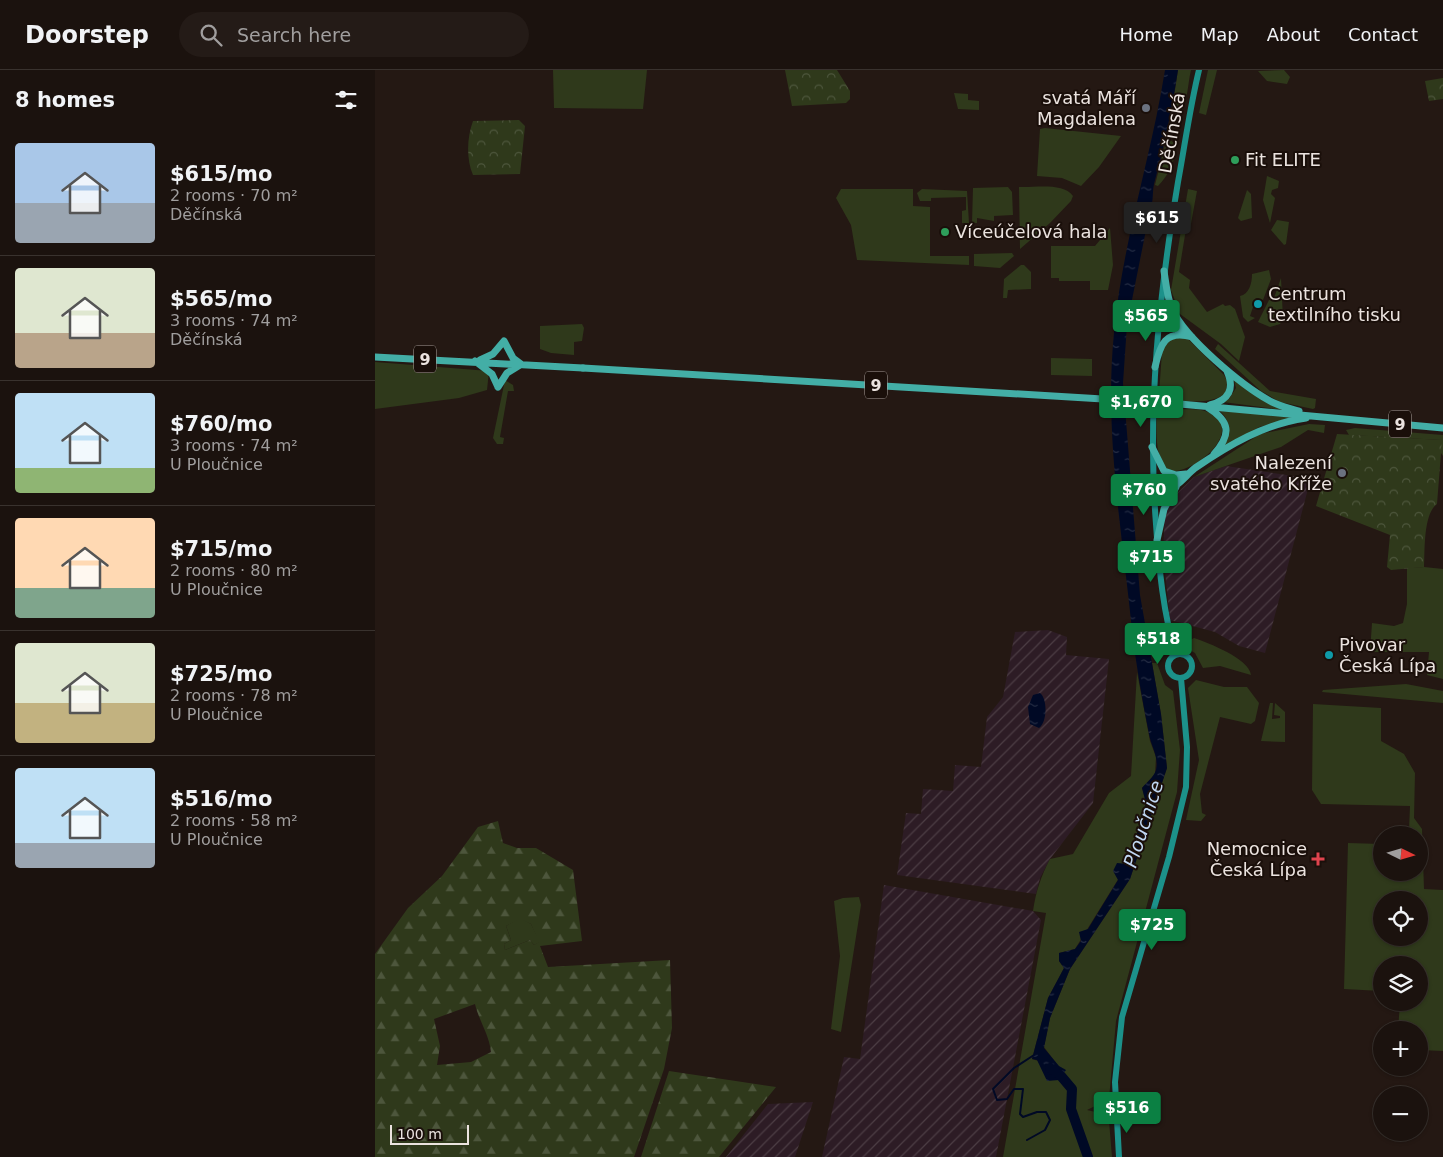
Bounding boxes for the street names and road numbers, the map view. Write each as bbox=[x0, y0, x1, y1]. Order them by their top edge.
street label: Děčínská bbox=[1154, 91, 1189, 175]
road number: 9 bbox=[414, 346, 436, 372]
road number: 9 bbox=[865, 372, 887, 398]
road number: 9 bbox=[1389, 410, 1411, 438]

